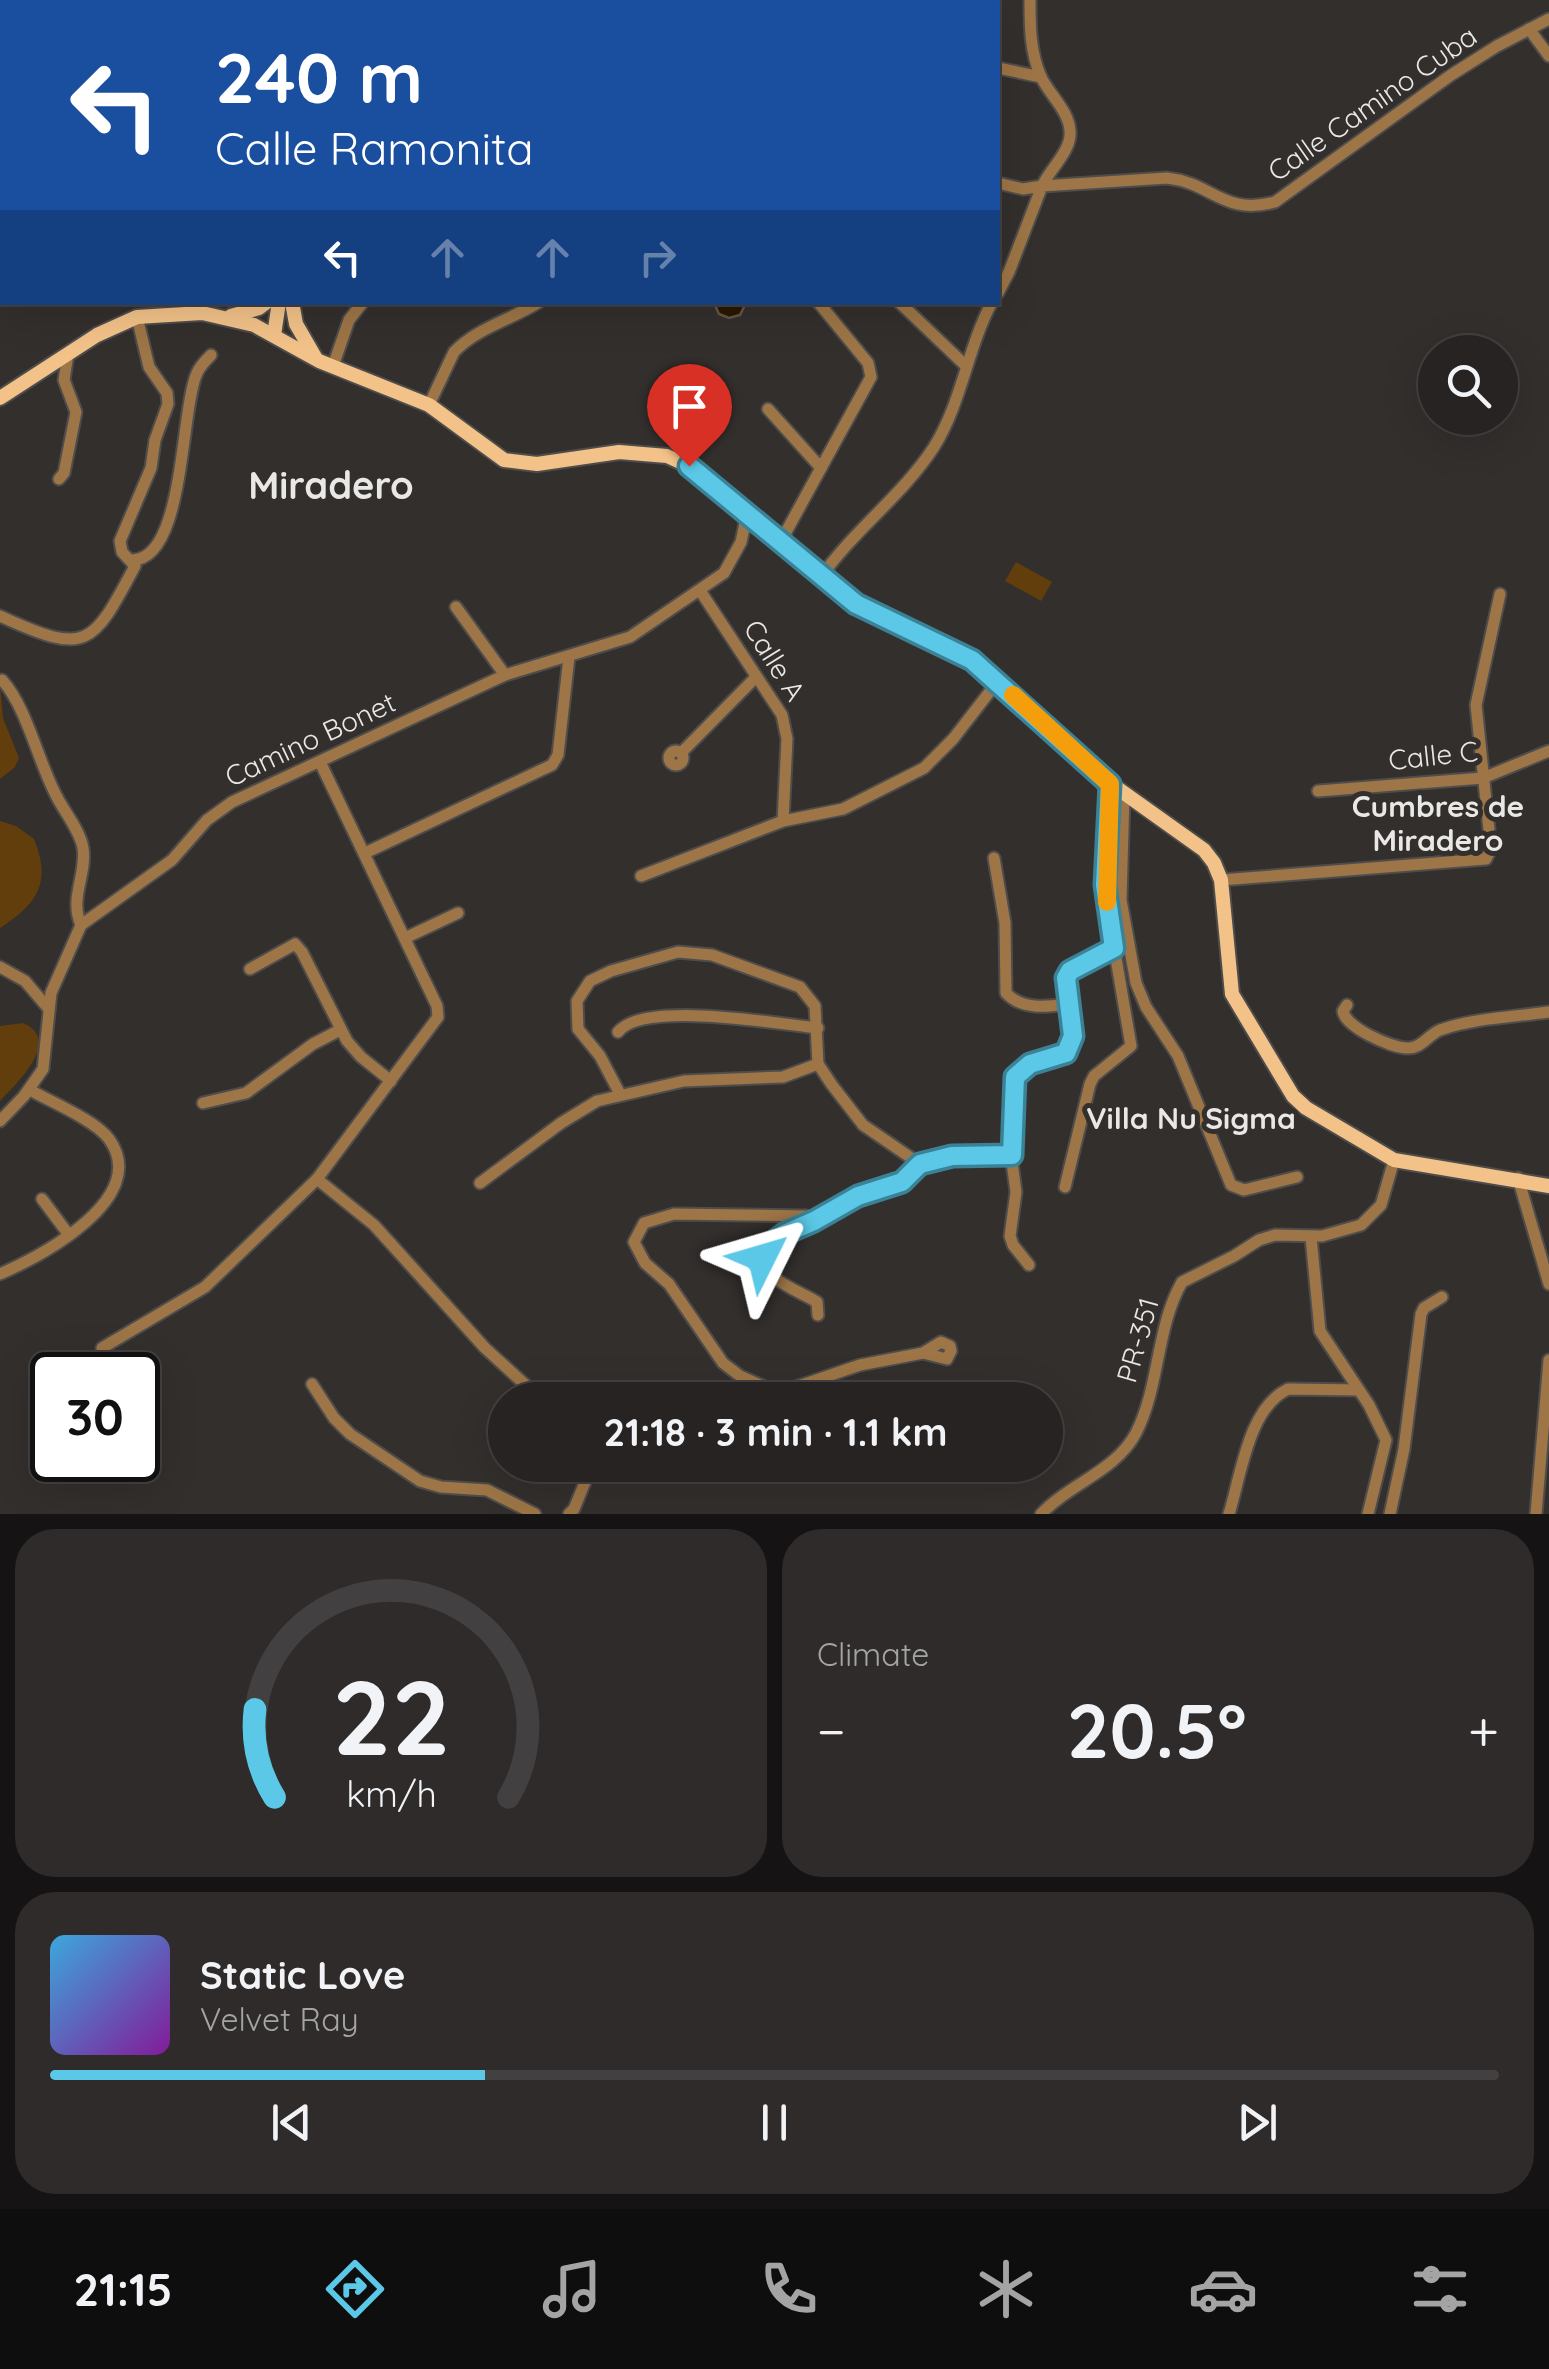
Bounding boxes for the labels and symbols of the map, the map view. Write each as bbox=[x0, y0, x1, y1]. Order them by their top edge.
street label: Calle Camino Cuba bbox=[1261, 18, 1483, 188]
pin bbox=[647, 364, 732, 467]
district label: Miradero bbox=[248, 461, 414, 509]
street label: Calle A bbox=[736, 613, 814, 707]
street label: Camino Bonet bbox=[219, 684, 401, 794]
street label: Calle C bbox=[1387, 733, 1479, 777]
district label: Cumbres de Miradero bbox=[1352, 787, 1524, 859]
district label: Villa Nu Sigma bbox=[1086, 1099, 1296, 1137]
position arrow bbox=[710, 1206, 814, 1310]
street label: PR-351 bbox=[1108, 1294, 1166, 1386]
speed limit sign: 30 bbox=[30, 1352, 160, 1482]

